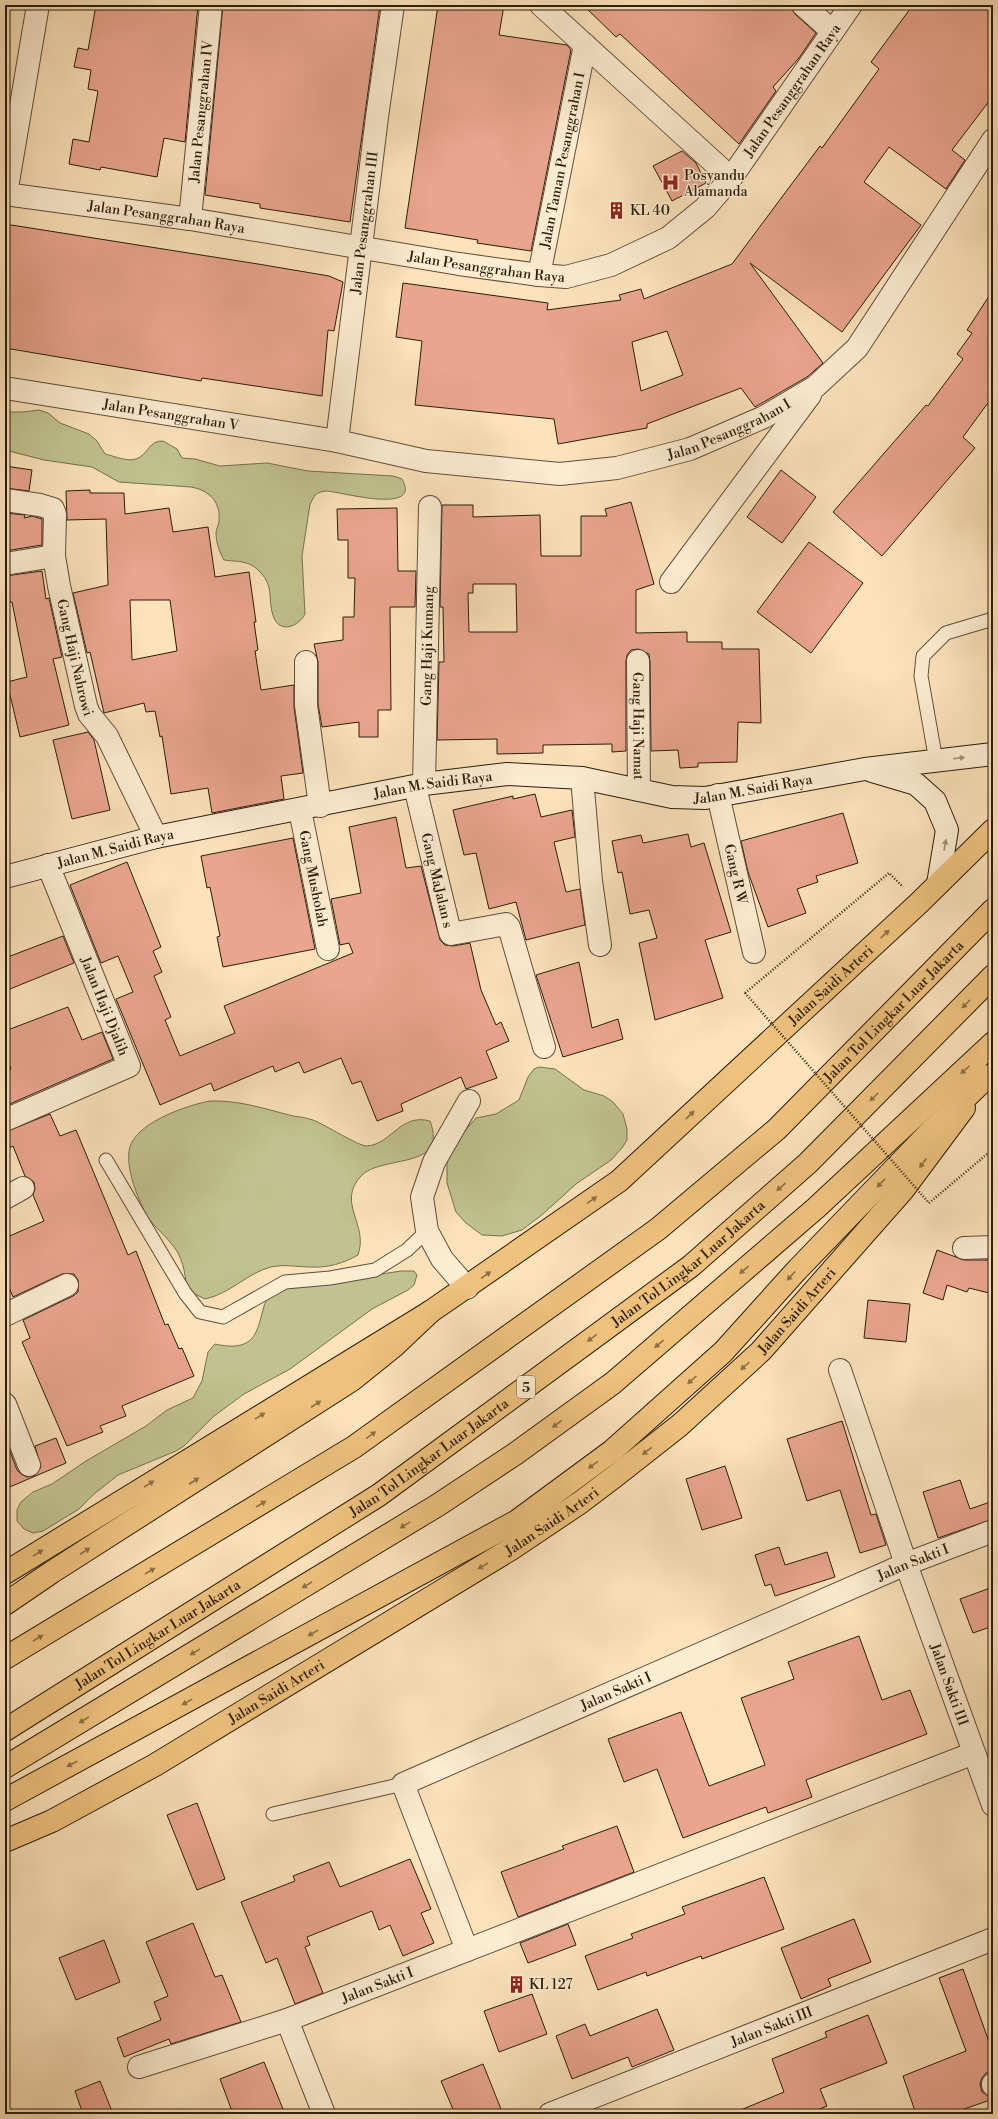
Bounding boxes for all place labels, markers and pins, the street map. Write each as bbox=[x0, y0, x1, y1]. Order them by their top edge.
place label: Posyandu Alamanda bbox=[683, 167, 748, 201]
hospital icon: Posyandu Alamanda bbox=[661, 173, 681, 193]
building icon: KL 40 bbox=[607, 200, 627, 220]
place label: KL 40 bbox=[630, 202, 670, 220]
building icon: KL 127 bbox=[506, 1974, 526, 1994]
place label: KL 127 bbox=[529, 1976, 573, 1994]

